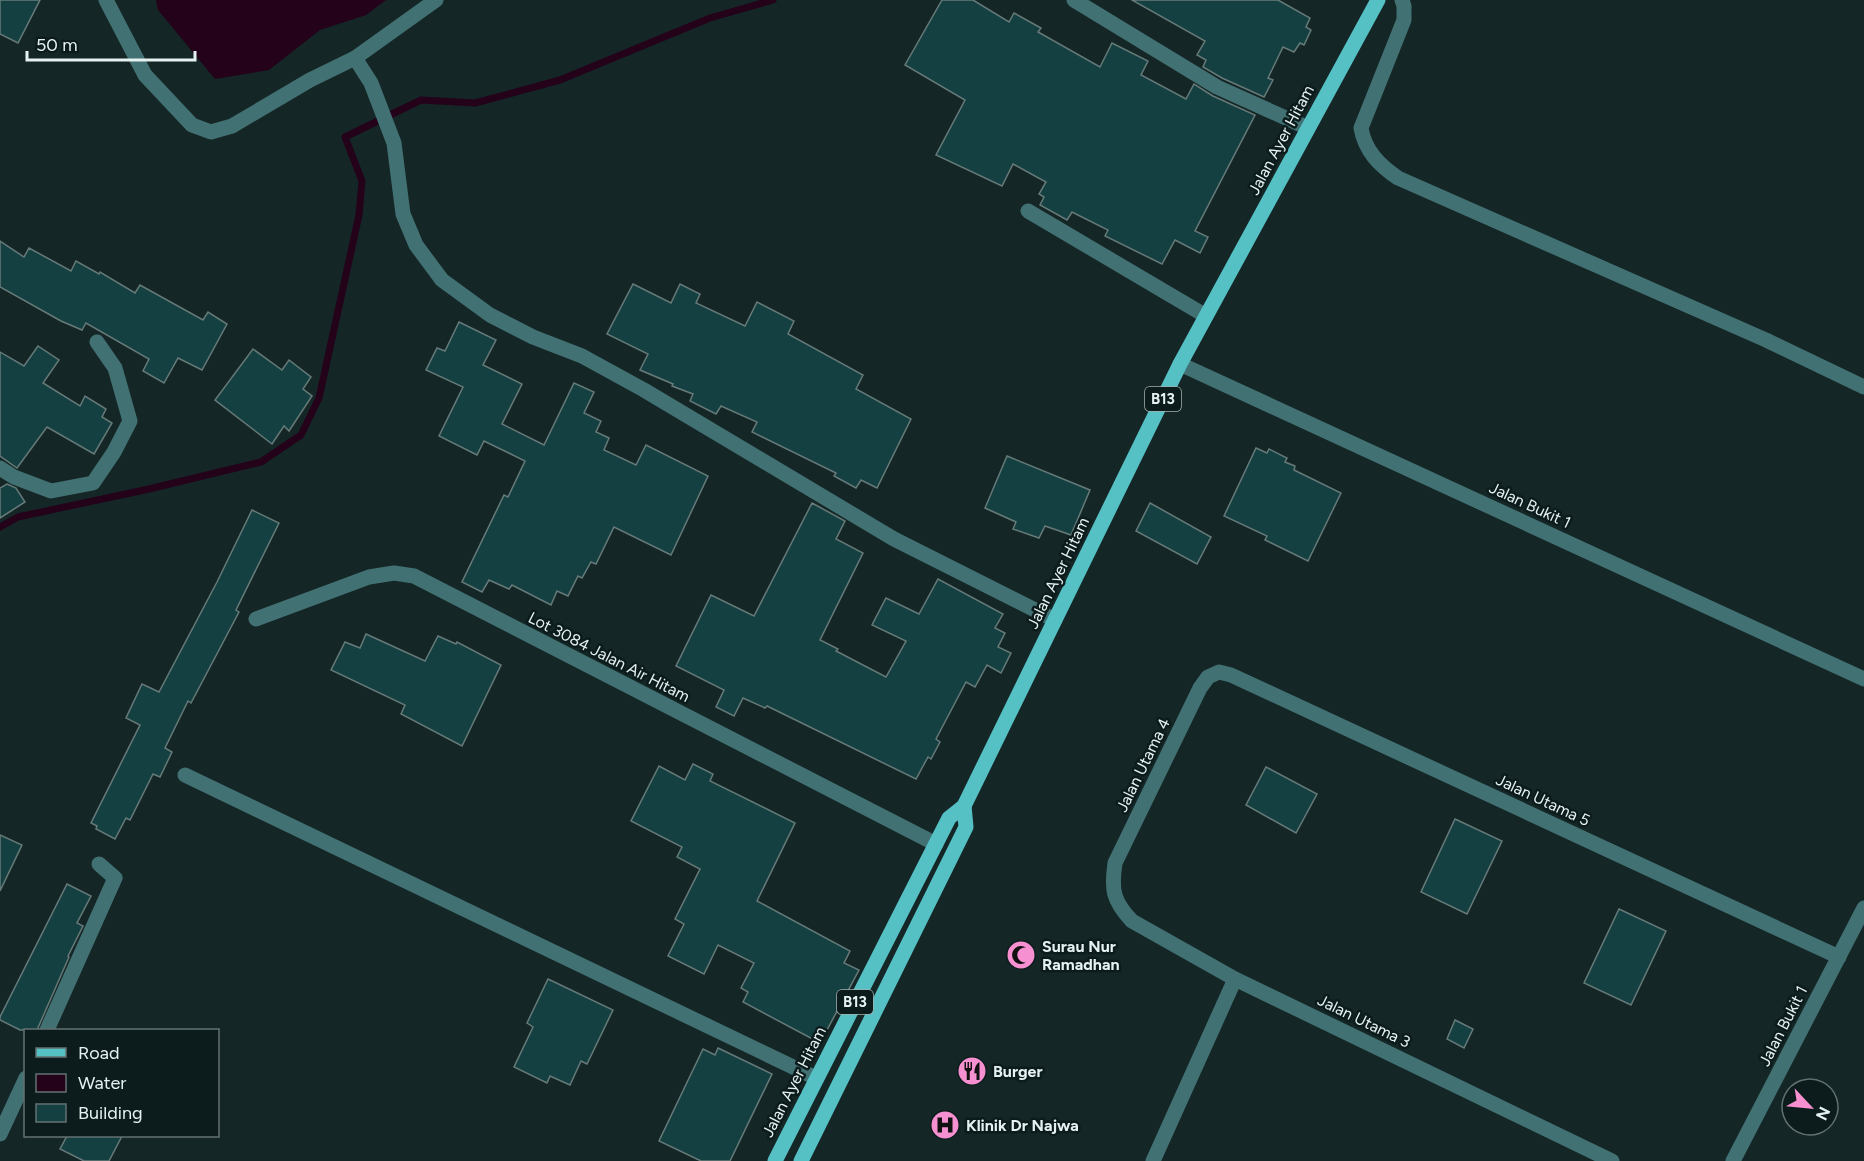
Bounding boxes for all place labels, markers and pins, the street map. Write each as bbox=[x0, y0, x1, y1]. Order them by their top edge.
place label: Surau Nur Ramadhan bbox=[1042, 937, 1120, 974]
mosque icon: Surau Nur Ramadhan bbox=[1005, 939, 1037, 971]
restaurant icon: Burger bbox=[956, 1055, 988, 1087]
place label: Burger bbox=[993, 1062, 1043, 1081]
hospital icon: Klinik Dr Najwa bbox=[929, 1109, 961, 1141]
place label: Klinik Dr Najwa bbox=[966, 1116, 1079, 1135]

